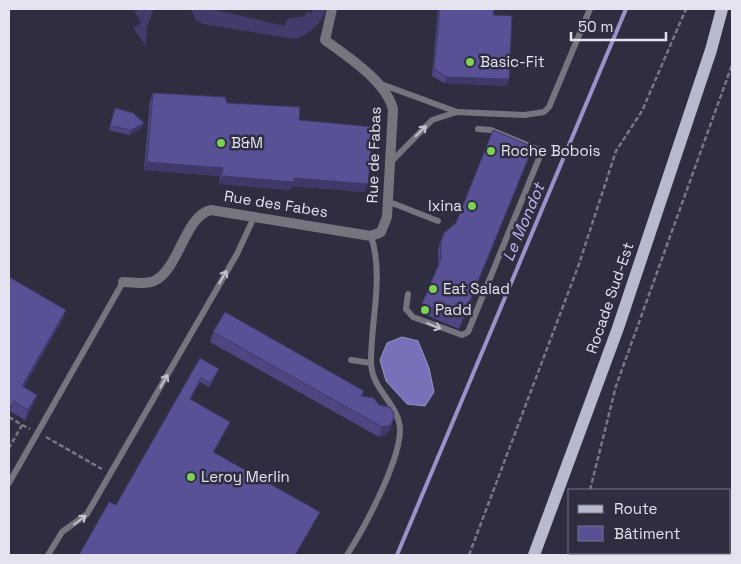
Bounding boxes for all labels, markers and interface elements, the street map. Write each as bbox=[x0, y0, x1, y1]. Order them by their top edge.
scale bar bbox=[571, 10, 666, 42]
text: 50 m bbox=[578, 17, 613, 36]
place label: Basic-Fit bbox=[480, 52, 545, 71]
marker: Basic-Fit bbox=[464, 56, 476, 68]
street label: Rue de Fabas bbox=[362, 106, 385, 204]
one-way arrow bbox=[415, 125, 427, 138]
place label: B&M bbox=[231, 133, 263, 152]
marker: B&M bbox=[215, 137, 227, 149]
place label: Roche Bobois bbox=[501, 141, 600, 160]
marker: Roche Bobois bbox=[485, 145, 497, 157]
water label: Le Mondot bbox=[498, 178, 550, 265]
street label: Rue des Fabes bbox=[223, 186, 329, 221]
place label: Ixina bbox=[428, 196, 462, 215]
marker: Ixina bbox=[466, 200, 478, 212]
street label: Rocade Sud-Est bbox=[582, 240, 637, 356]
one-way arrow bbox=[219, 271, 229, 285]
place label: Eat Salad bbox=[443, 279, 510, 298]
marker: Eat Salad bbox=[427, 283, 439, 295]
place label: Padd bbox=[435, 300, 472, 319]
marker: Padd bbox=[419, 304, 431, 316]
one-way arrow bbox=[426, 322, 441, 331]
one-way arrow bbox=[159, 375, 169, 389]
place label: Leroy Merlin bbox=[201, 467, 290, 486]
marker: Leroy Merlin bbox=[185, 471, 197, 483]
legend bbox=[568, 489, 731, 554]
text: Route bbox=[614, 499, 658, 518]
one-way arrow bbox=[73, 515, 87, 525]
text: Bâtiment bbox=[614, 524, 680, 543]

